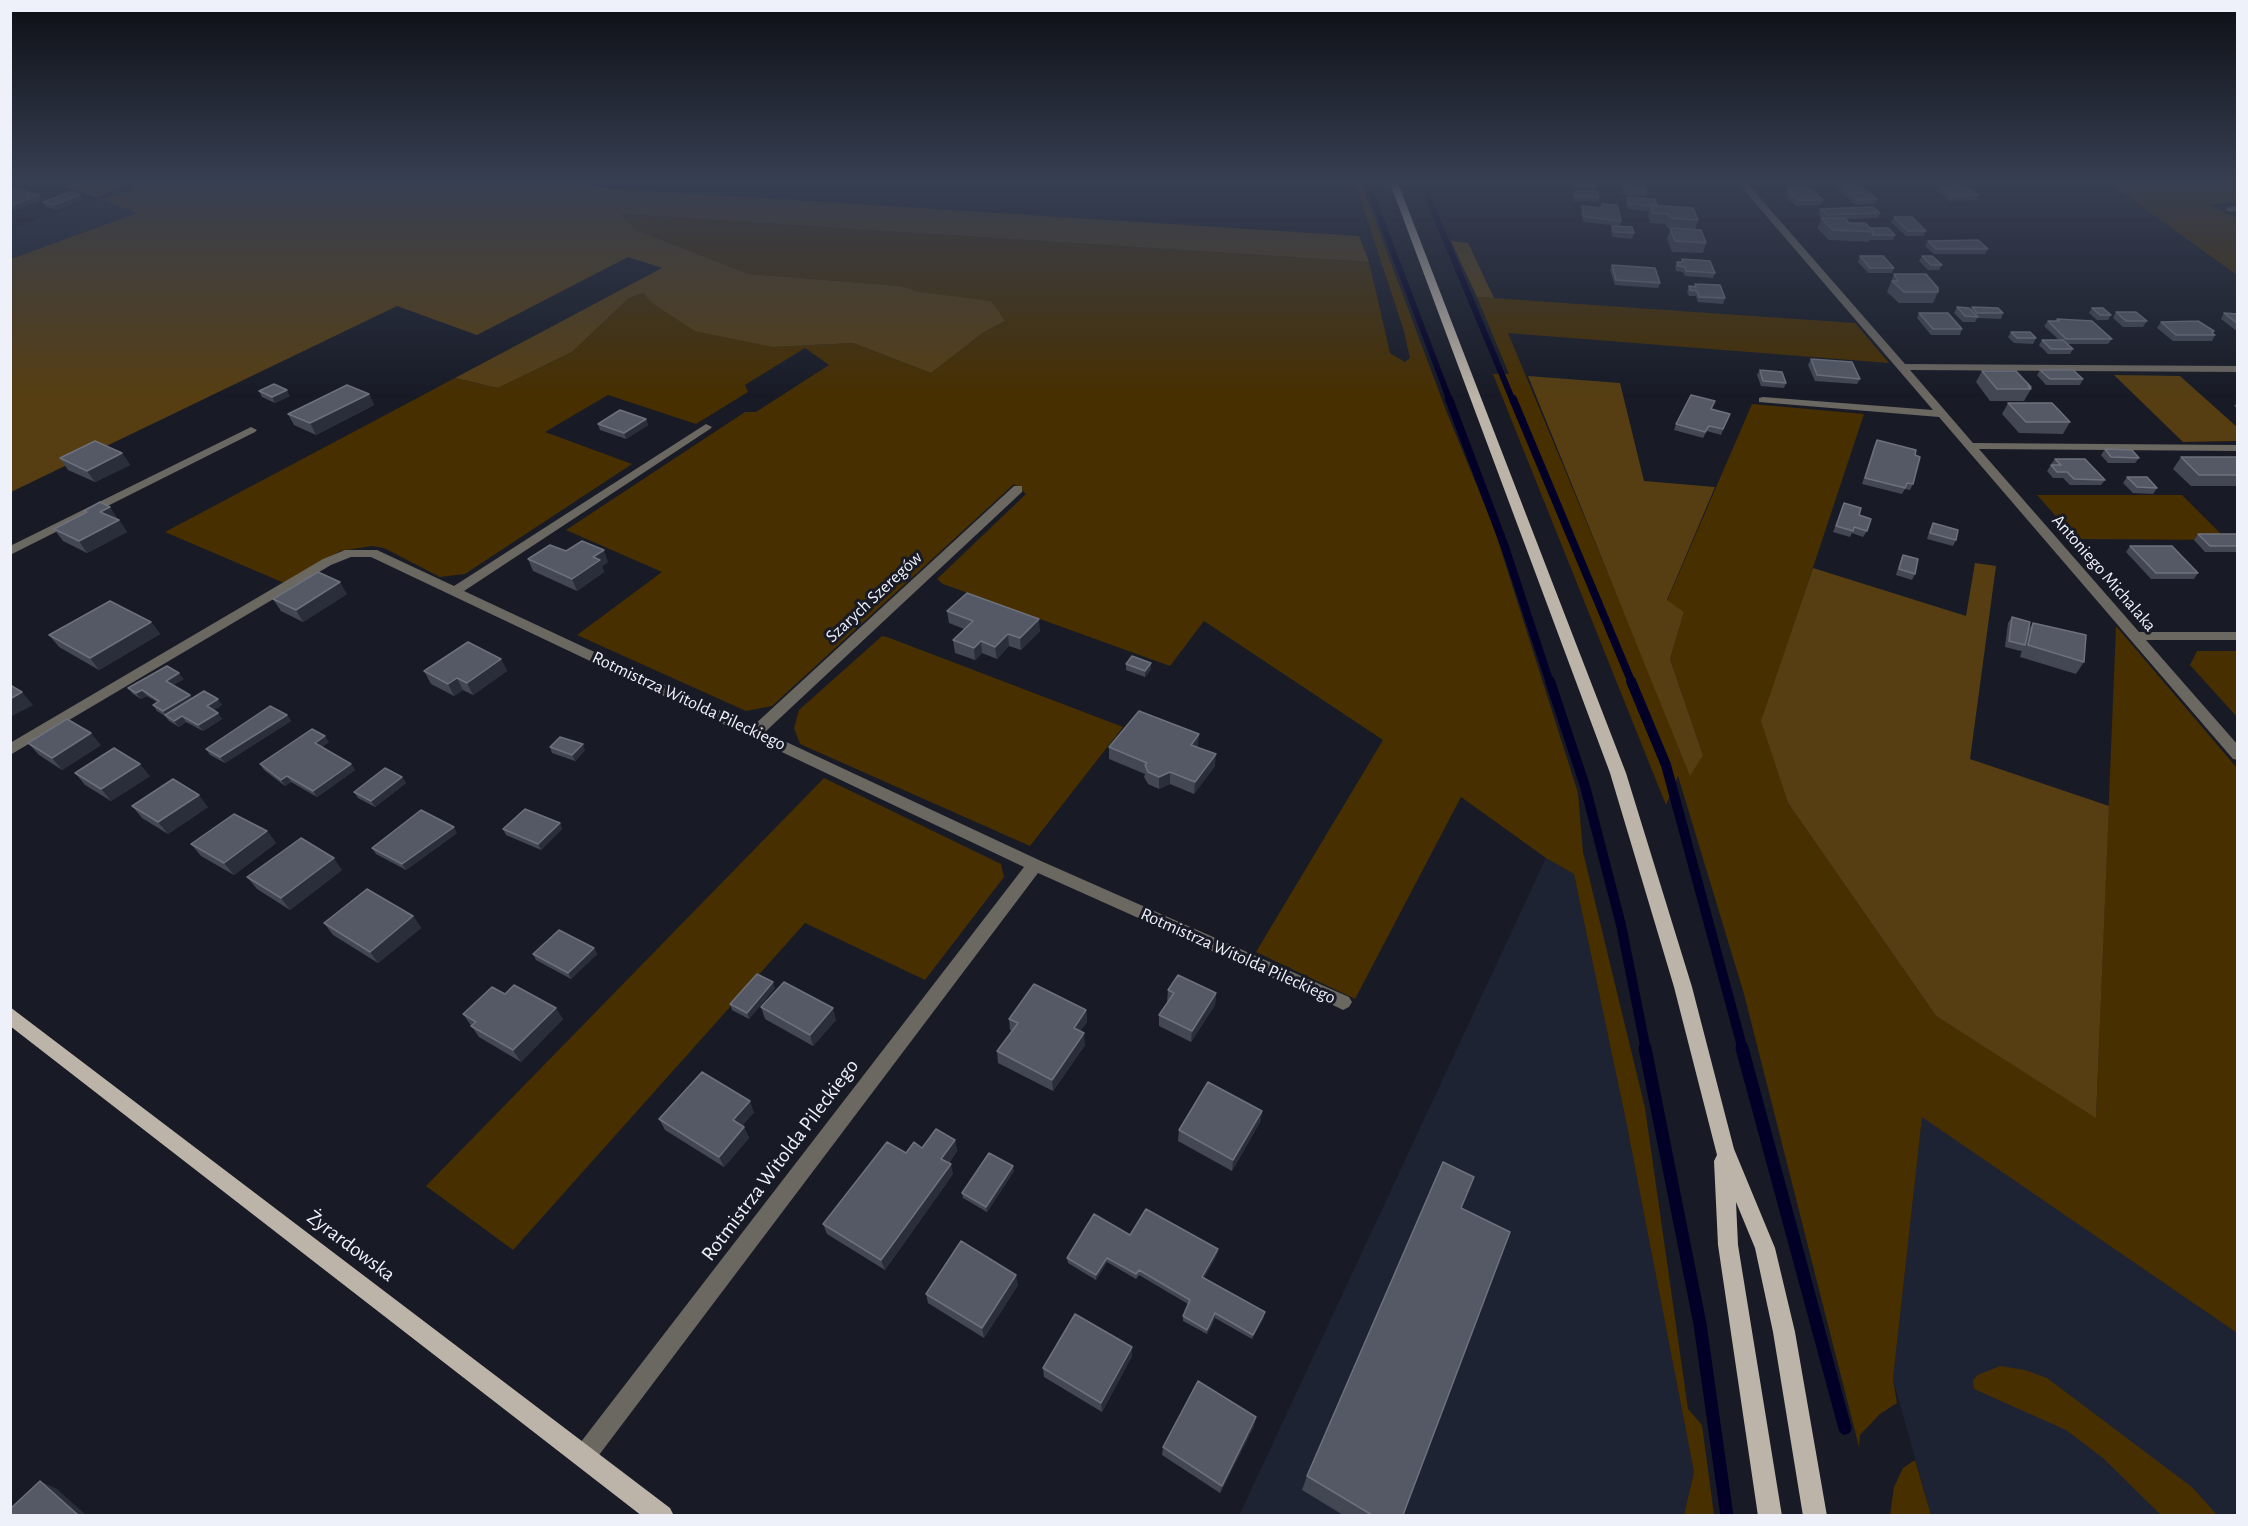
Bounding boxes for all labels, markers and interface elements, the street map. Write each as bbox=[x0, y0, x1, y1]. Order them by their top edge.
street label: Antoniego Michalaka bbox=[2047, 510, 2161, 636]
street label: Szarych Szeregów bbox=[821, 547, 927, 647]
street label: Rotmistrza Witolda Pileckiego bbox=[589, 647, 789, 755]
street label: Rotmistrza Witolda Pileckiego bbox=[1137, 903, 1339, 1009]
street label: Rotmistrza Witolda Pileckiego bbox=[696, 1054, 864, 1266]
street label: Żyrardowska bbox=[302, 1205, 400, 1287]

